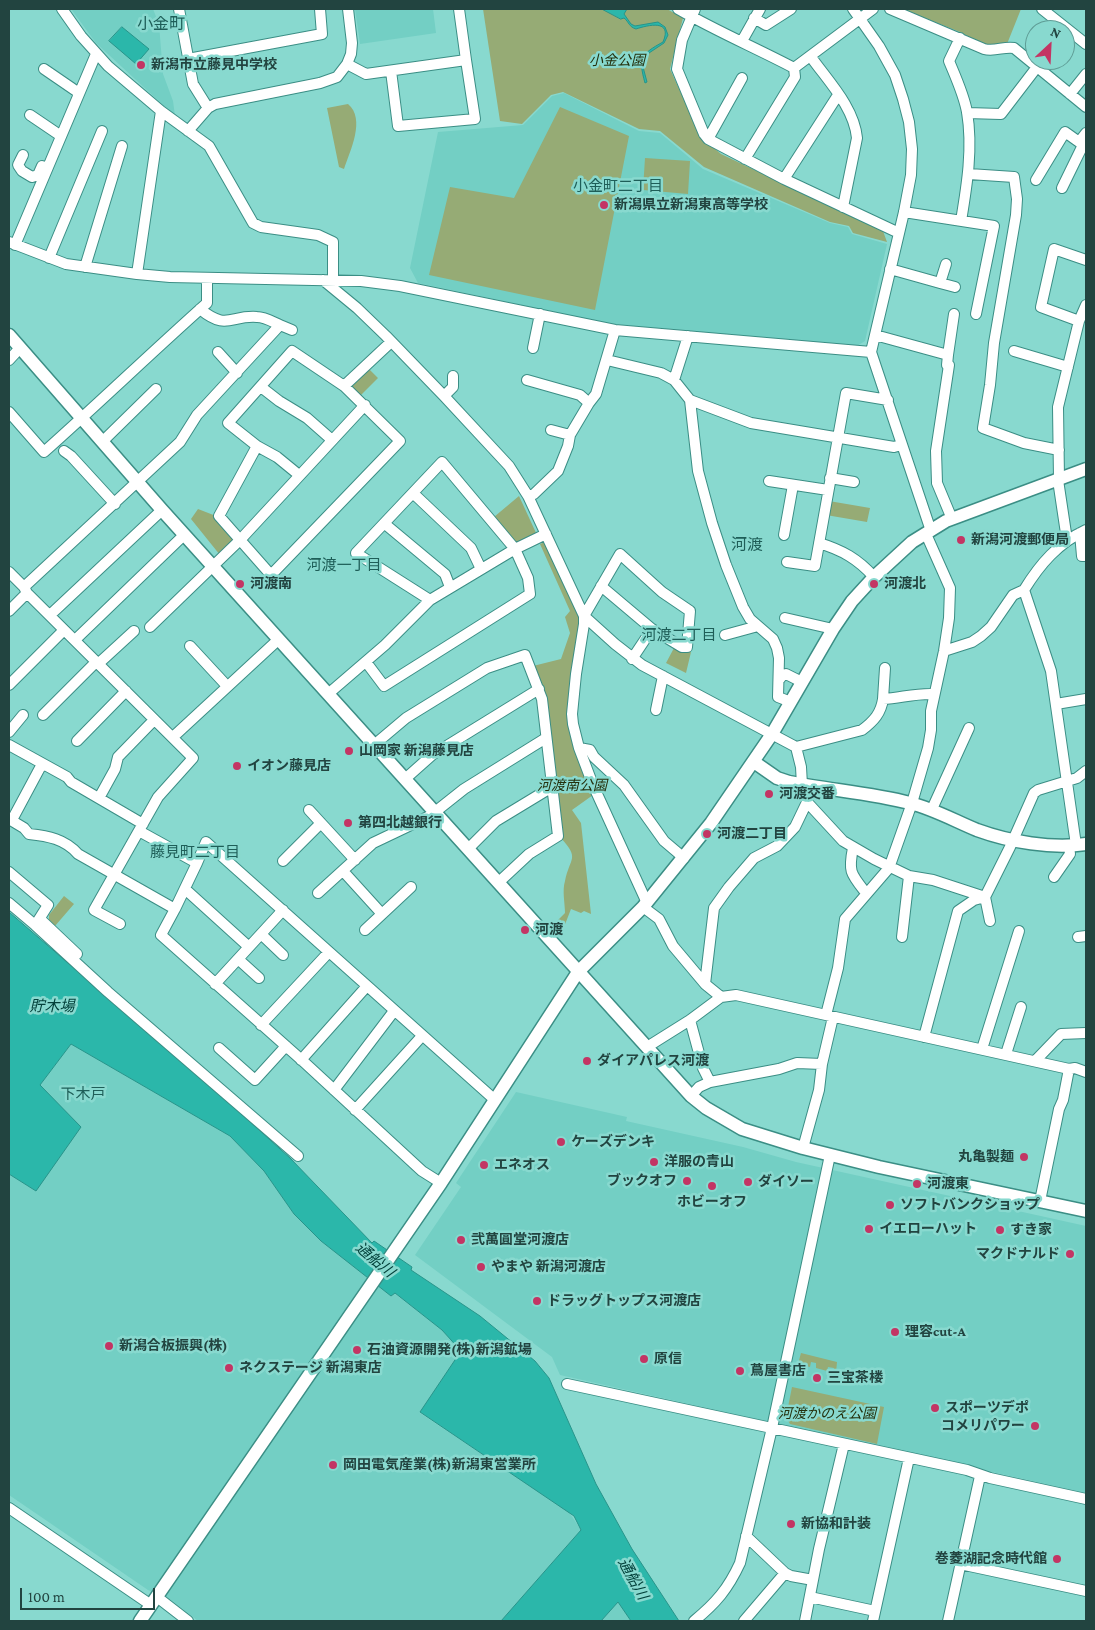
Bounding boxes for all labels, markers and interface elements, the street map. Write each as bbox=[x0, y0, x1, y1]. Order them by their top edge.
district label: 小金町 bbox=[137, 14, 185, 34]
north arrow bbox=[1025, 20, 1075, 70]
text: N bbox=[1048, 23, 1064, 42]
park label: 小金公園 bbox=[589, 53, 645, 69]
place label: 新潟市立藤見中学校 bbox=[151, 57, 277, 73]
marker: 新潟市立藤見中学校 bbox=[135, 59, 147, 71]
district label: 小金町二丁目 bbox=[573, 177, 663, 195]
place label: 新潟県立新潟東高等学校 bbox=[614, 197, 768, 213]
marker: 新潟県立新潟東高等学校 bbox=[598, 199, 610, 211]
place label: 新潟河渡郵便局 bbox=[971, 532, 1069, 548]
marker: 新潟河渡郵便局 bbox=[955, 534, 967, 546]
district label: 河渡 bbox=[731, 535, 763, 555]
district label: 河渡一丁目 bbox=[307, 556, 381, 574]
place label: 河渡南 bbox=[250, 576, 292, 592]
place label: 河渡北 bbox=[884, 576, 926, 592]
marker: 河渡南 bbox=[234, 578, 246, 590]
marker: 河渡北 bbox=[868, 578, 880, 590]
district label: 河渡二丁目 bbox=[642, 626, 716, 644]
place label: 山岡家 新潟藤見店 bbox=[359, 743, 474, 759]
marker: 山岡家 新潟藤見店 bbox=[343, 745, 355, 757]
place label: イオン藤見店 bbox=[247, 758, 331, 774]
marker: イオン藤見店 bbox=[231, 760, 243, 772]
park label: 河渡南公園 bbox=[537, 778, 607, 794]
place label: 河渡交番 bbox=[779, 786, 835, 802]
marker: 河渡交番 bbox=[763, 788, 775, 800]
place label: 第四北越銀行 bbox=[358, 815, 442, 831]
marker: 第四北越銀行 bbox=[342, 817, 354, 829]
place label: 河渡二丁目 bbox=[717, 826, 787, 842]
marker: 河渡二丁目 bbox=[701, 828, 713, 840]
district label: 藤見町二丁目 bbox=[150, 843, 240, 861]
place label: 河渡 bbox=[535, 922, 563, 938]
marker: 河渡 bbox=[519, 924, 531, 936]
water label: 貯木場 bbox=[30, 997, 74, 1015]
place label: ダイアパレス河渡 bbox=[597, 1053, 709, 1069]
marker: ダイアパレス河渡 bbox=[581, 1055, 593, 1067]
district label: 下木戸 bbox=[61, 1085, 105, 1103]
place label: ケーズデンキ bbox=[571, 1134, 655, 1150]
marker: ケーズデンキ bbox=[555, 1136, 567, 1148]
place label: 丸亀製麺 bbox=[958, 1149, 1014, 1165]
marker: 丸亀製麺 bbox=[1018, 1151, 1030, 1163]
place label: 洋服の青山 bbox=[664, 1154, 734, 1170]
marker: 洋服の青山 bbox=[648, 1156, 660, 1168]
place label: エネオス bbox=[494, 1157, 550, 1173]
marker: エネオス bbox=[478, 1159, 490, 1171]
place label: ブックオフ bbox=[607, 1173, 677, 1189]
place label: ダイソー bbox=[758, 1174, 814, 1190]
marker: ブックオフ bbox=[681, 1175, 693, 1187]
marker: ダイソー bbox=[742, 1176, 754, 1188]
place label: 河渡東 bbox=[927, 1176, 969, 1192]
marker: 河渡東 bbox=[911, 1178, 923, 1190]
marker: ホビーオフ bbox=[706, 1180, 718, 1192]
place label: ホビーオフ bbox=[677, 1194, 747, 1210]
place label: ソフトバンクショップ bbox=[900, 1197, 1040, 1213]
marker: ソフトバンクショップ bbox=[884, 1199, 896, 1211]
place label: イエローハット bbox=[879, 1221, 977, 1237]
place label: すき家 bbox=[1010, 1222, 1052, 1238]
marker: イエローハット bbox=[863, 1223, 875, 1235]
marker: すき家 bbox=[994, 1224, 1006, 1236]
place label: 弐萬圓堂河渡店 bbox=[471, 1232, 569, 1248]
marker: 弐萬圓堂河渡店 bbox=[455, 1234, 467, 1246]
water label: 通船川 bbox=[352, 1239, 398, 1281]
place label: マクドナルド bbox=[976, 1246, 1060, 1262]
marker: マクドナルド bbox=[1064, 1248, 1076, 1260]
place label: やまや 新潟河渡店 bbox=[491, 1259, 606, 1275]
marker: やまや 新潟河渡店 bbox=[475, 1261, 487, 1273]
place label: ドラッグトップス河渡店 bbox=[547, 1293, 701, 1309]
marker: ドラッグトップス河渡店 bbox=[531, 1295, 543, 1307]
place label: 理容cut-A bbox=[905, 1324, 966, 1340]
marker: 理容cut-A bbox=[889, 1326, 901, 1338]
place label: 新潟合板振興(株) bbox=[119, 1338, 228, 1354]
marker: 新潟合板振興(株) bbox=[103, 1340, 115, 1352]
place label: 石油資源開発(株)新潟鉱場 bbox=[367, 1342, 532, 1358]
marker: 石油資源開発(株)新潟鉱場 bbox=[351, 1344, 363, 1356]
place label: 原信 bbox=[654, 1351, 682, 1367]
marker: 原信 bbox=[638, 1353, 650, 1365]
place label: ネクステージ 新潟東店 bbox=[239, 1360, 382, 1376]
marker: ネクステージ 新潟東店 bbox=[223, 1362, 235, 1374]
place label: 蔦屋書店 bbox=[750, 1363, 806, 1379]
marker: 蔦屋書店 bbox=[734, 1365, 746, 1377]
place label: 三宝茶楼 bbox=[827, 1370, 883, 1386]
marker: 三宝茶楼 bbox=[811, 1372, 823, 1384]
place label: スポーツデポ bbox=[945, 1400, 1029, 1416]
marker: スポーツデポ bbox=[929, 1402, 941, 1414]
park label: 河渡かのえ公園 bbox=[778, 1406, 876, 1422]
place label: コメリパワー bbox=[941, 1418, 1025, 1434]
marker: コメリパワー bbox=[1029, 1420, 1041, 1432]
place label: 岡田電気産業(株)新潟東営業所 bbox=[343, 1457, 536, 1473]
marker: 岡田電気産業(株)新潟東営業所 bbox=[327, 1459, 339, 1471]
place label: 新協和計装 bbox=[801, 1516, 871, 1532]
marker: 新協和計装 bbox=[785, 1518, 797, 1530]
place label: 巻菱湖記念時代館 bbox=[935, 1551, 1047, 1567]
marker: 巻菱湖記念時代館 bbox=[1051, 1553, 1063, 1565]
water label: 通船川 bbox=[614, 1555, 652, 1603]
scale bar bbox=[22, 1578, 158, 1610]
text: 100 m bbox=[28, 1589, 65, 1605]

